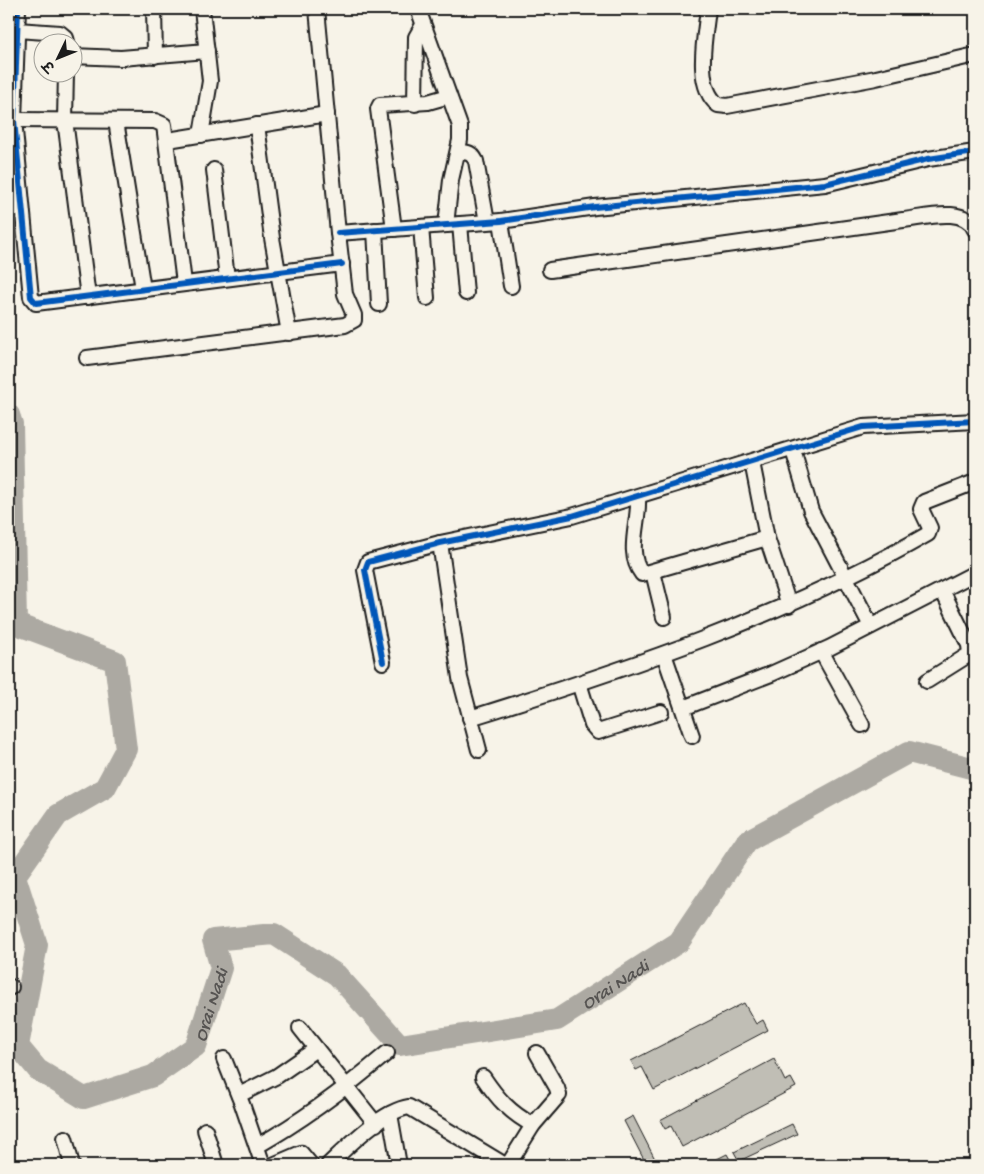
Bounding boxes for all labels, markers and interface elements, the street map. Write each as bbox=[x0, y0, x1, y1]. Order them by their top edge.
north arrow bbox=[32, 32, 82, 82]
text: उ bbox=[40, 55, 61, 76]
water label: Orai Nadi bbox=[578, 955, 656, 1016]
water label: Orai Nadi bbox=[190, 964, 236, 1045]

